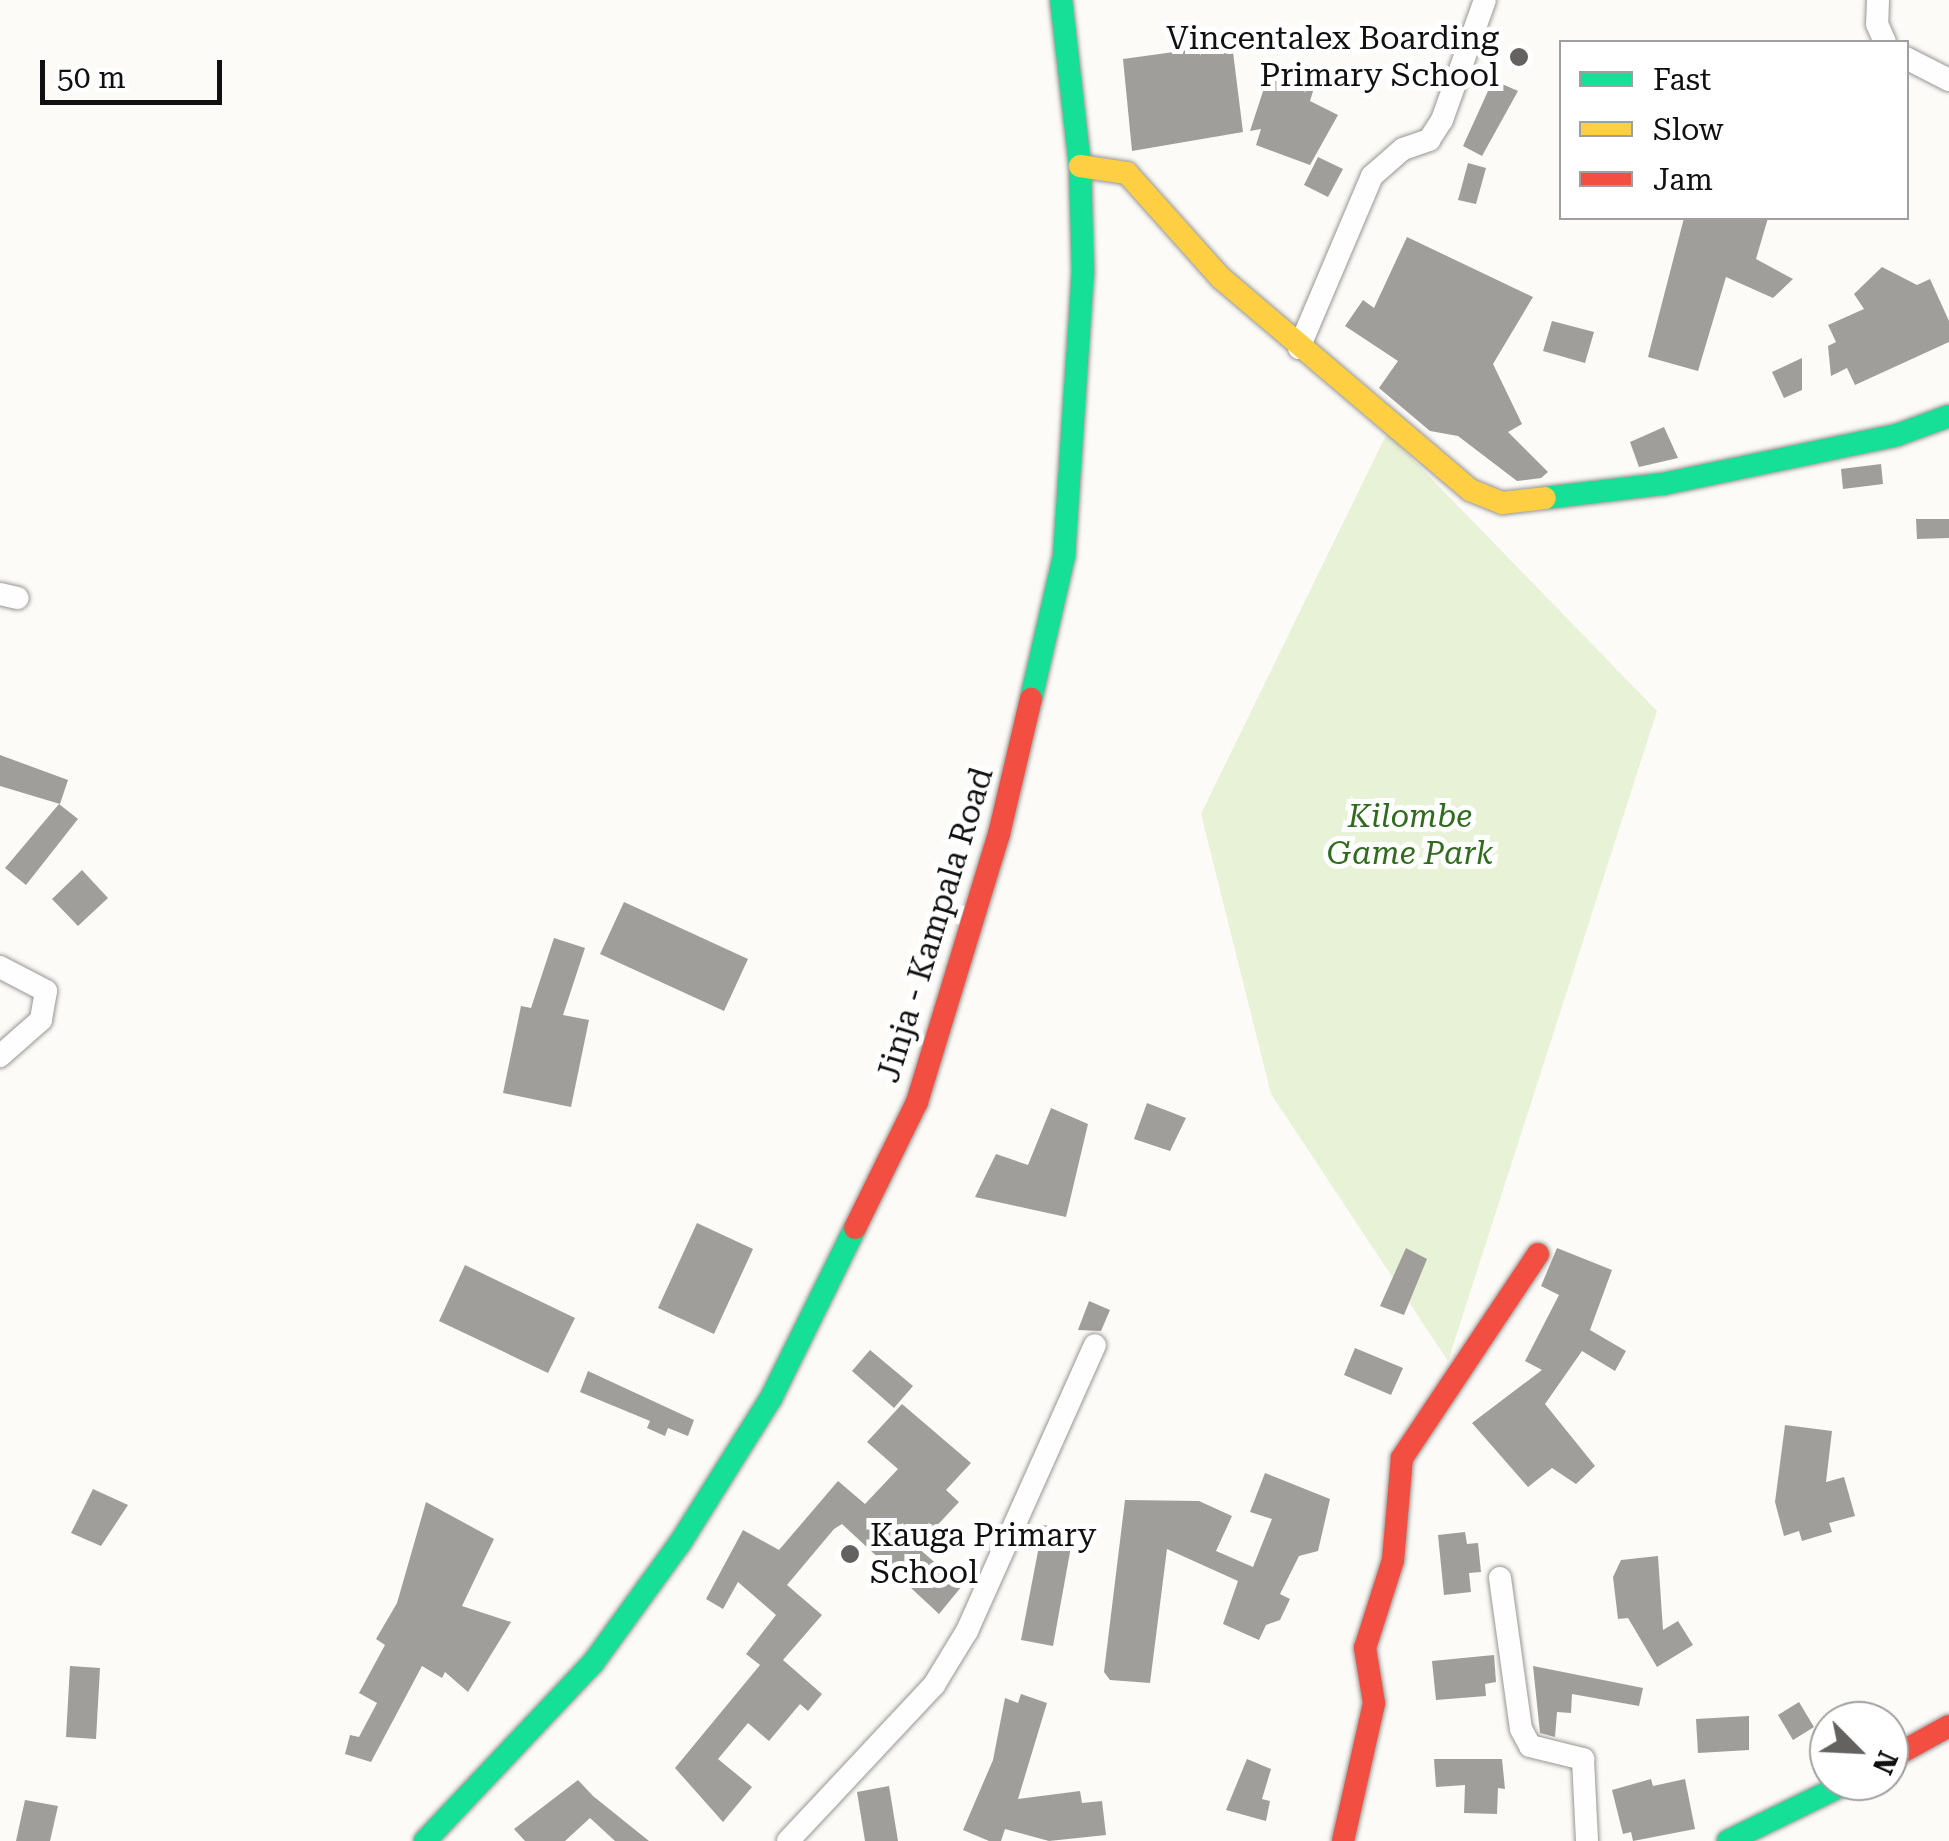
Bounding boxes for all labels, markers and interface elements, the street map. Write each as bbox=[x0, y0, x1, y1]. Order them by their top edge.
place label: Vincentalex Boarding Primary School bbox=[1166, 20, 1499, 95]
scale bar bbox=[45, 40, 228, 102]
legend bbox=[1559, 40, 1909, 220]
marker: Vincentalex Boarding Primary School bbox=[1508, 46, 1530, 68]
text: 50 m bbox=[57, 60, 126, 95]
text: Fast bbox=[1653, 62, 1711, 97]
text: Slow bbox=[1653, 112, 1724, 147]
text: Jam bbox=[1653, 162, 1713, 197]
street label: Jinja - Kampala Road bbox=[869, 763, 1001, 1087]
park label: Kilombe Game Park bbox=[1327, 798, 1493, 873]
place label: Kauga Primary School bbox=[870, 1517, 1096, 1592]
marker: Kauga Primary School bbox=[839, 1543, 861, 1565]
north arrow bbox=[1809, 1701, 1909, 1801]
text: N bbox=[1866, 1746, 1904, 1779]

